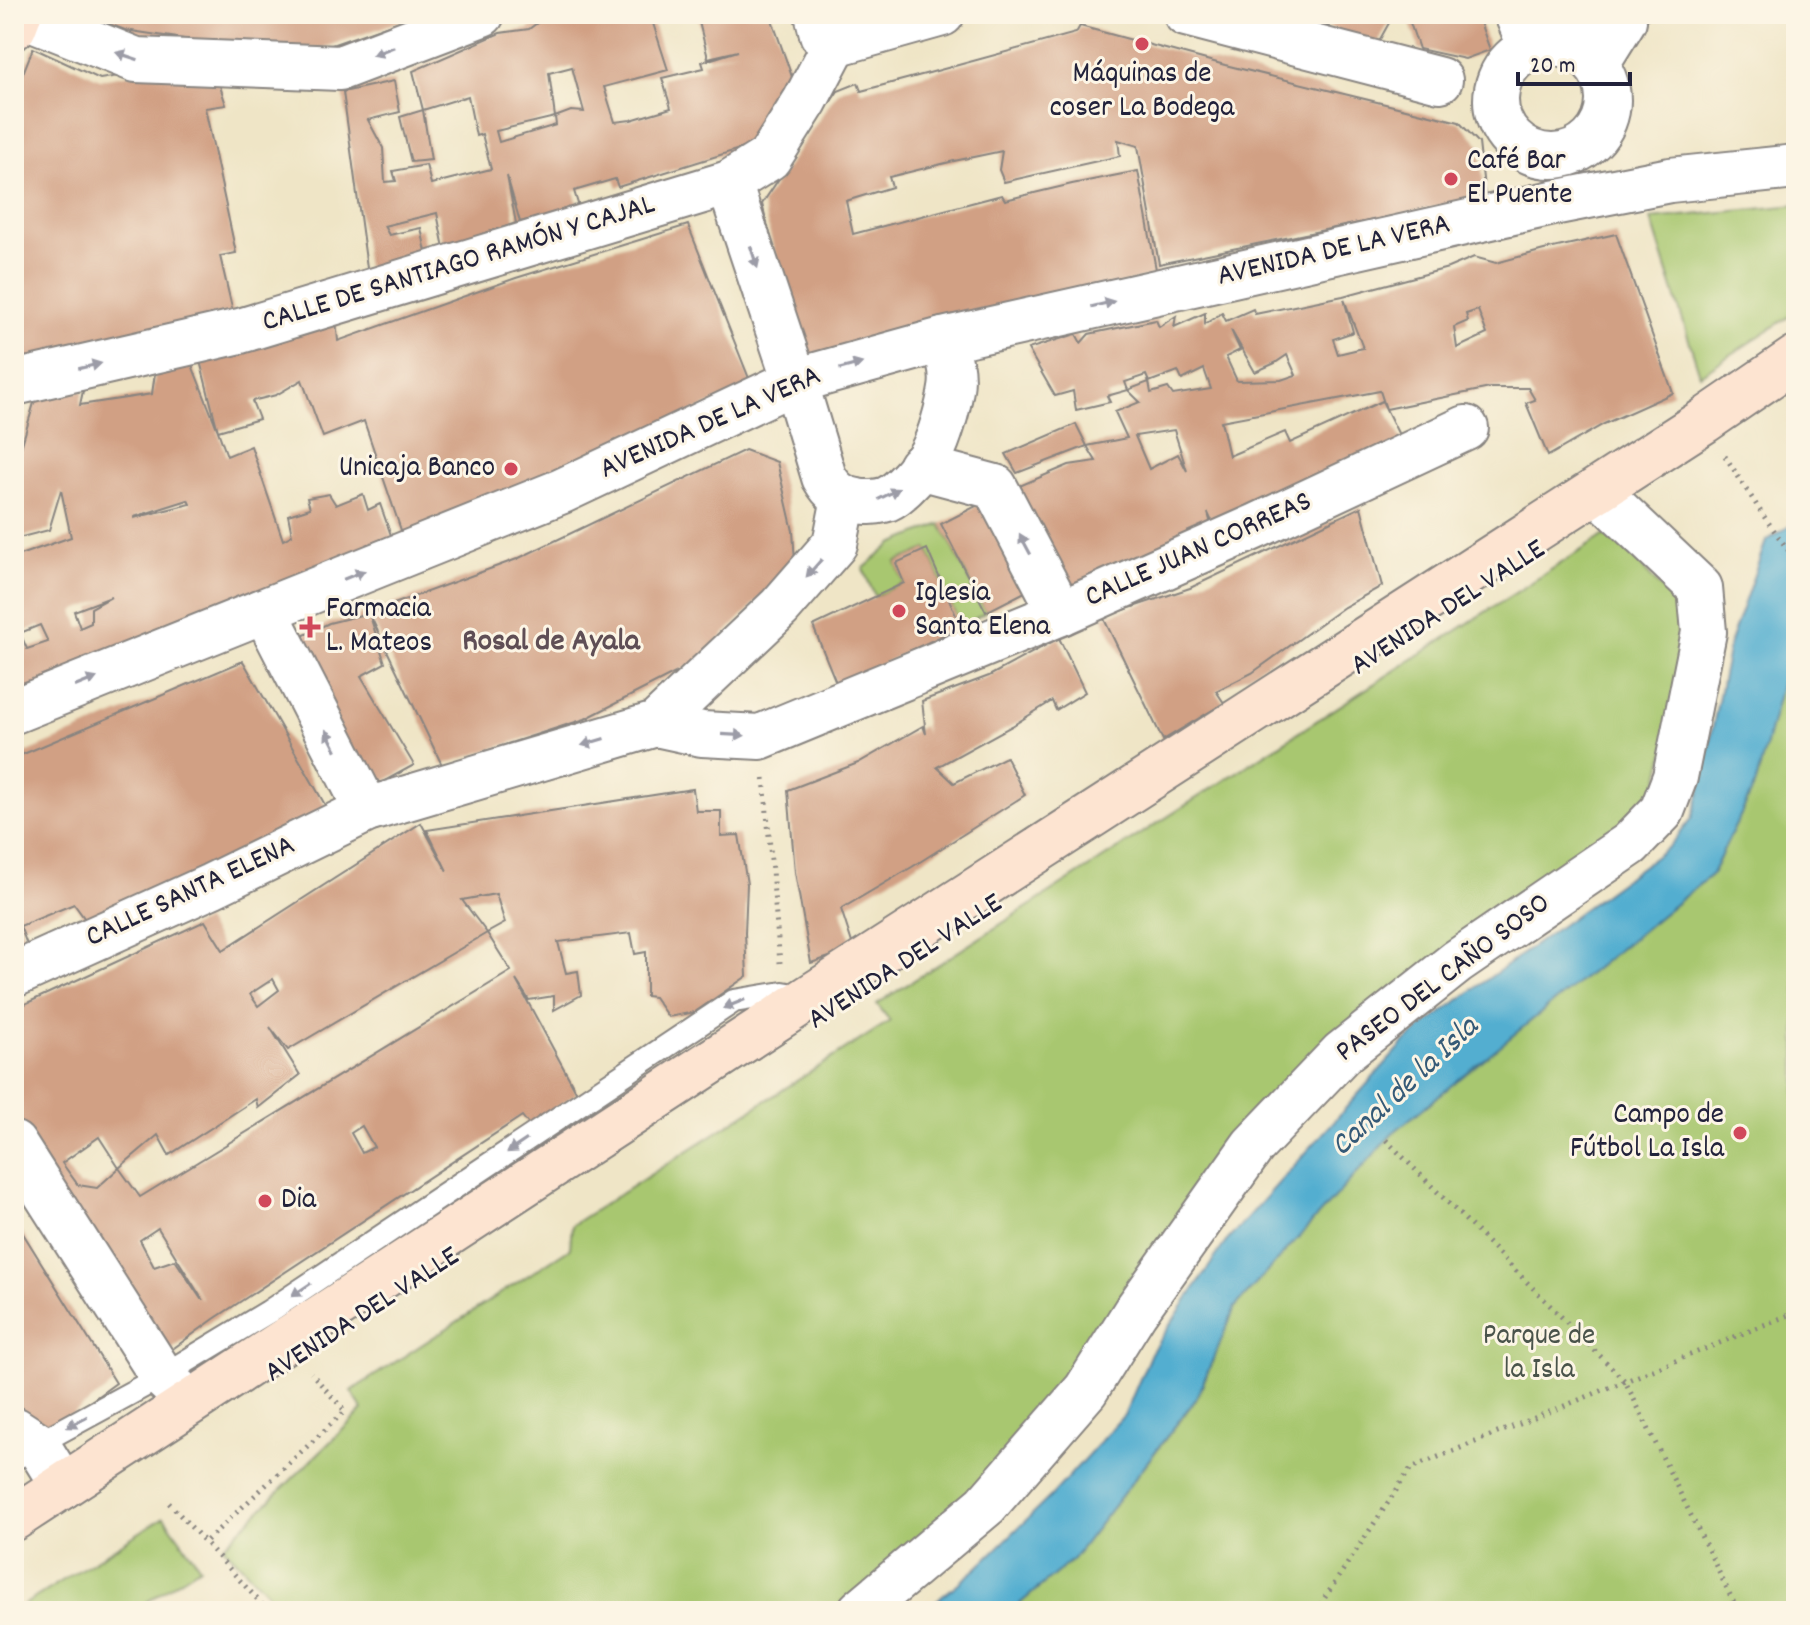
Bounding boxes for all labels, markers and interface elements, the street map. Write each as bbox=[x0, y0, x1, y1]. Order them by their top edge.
marker: Máquinas de coser La Bodega bbox=[1133, 35, 1151, 53]
scale bar bbox=[1518, 36, 1630, 86]
one-way arrow bbox=[371, 45, 395, 58]
one-way arrow bbox=[115, 49, 139, 61]
text: 20 m bbox=[1530, 50, 1576, 84]
place label: Máquinas de coser La Bodega bbox=[1050, 54, 1235, 131]
place label: Café Bar El Puente bbox=[1467, 141, 1573, 218]
marker: Café Bar El Puente bbox=[1442, 170, 1460, 188]
street label: CALLE DE SANTIAGO RAMÓN Y CAJAL bbox=[257, 185, 661, 345]
street label: AVENIDA DE LA VERA bbox=[1213, 204, 1455, 300]
one-way arrow bbox=[748, 245, 760, 269]
one-way arrow bbox=[1091, 297, 1116, 310]
street label: AVENIDA DE LA VERA bbox=[594, 356, 828, 492]
one-way arrow bbox=[78, 359, 103, 371]
one-way arrow bbox=[838, 359, 863, 371]
place label: Unicaja Banco bbox=[339, 448, 495, 491]
marker: Unicaja Banco bbox=[502, 460, 520, 478]
street label: CALLE JUAN CORREAS bbox=[1079, 482, 1319, 620]
one-way arrow bbox=[878, 487, 901, 501]
street label: AVENIDA DEL VALLE bbox=[1343, 530, 1555, 688]
one-way arrow bbox=[1018, 533, 1032, 555]
one-way arrow bbox=[806, 558, 824, 577]
one-way arrow bbox=[342, 569, 366, 582]
place label: Iglesia Santa Elena bbox=[915, 573, 1051, 650]
place label: Farmacia L. Mateos bbox=[326, 589, 432, 666]
marker: Iglesia Santa Elena bbox=[890, 602, 908, 620]
marker: Farmacia L. Mateos bbox=[301, 618, 319, 636]
district label: Rosal de Ayala bbox=[462, 620, 641, 666]
one-way arrow bbox=[74, 675, 98, 688]
one-way arrow bbox=[325, 729, 338, 752]
one-way arrow bbox=[721, 729, 746, 742]
one-way arrow bbox=[581, 736, 605, 749]
street label: CALLE SANTA ELENA bbox=[79, 826, 303, 960]
street label: AVENIDA DEL VALLE bbox=[800, 884, 1012, 1042]
street label: PASEO DEL CAÑO SOSO bbox=[1328, 884, 1560, 1074]
one-way arrow bbox=[722, 998, 746, 1011]
water label: Canal de la Isla bbox=[1322, 1006, 1492, 1169]
place label: Campo de Fútbol La Isla bbox=[1570, 1095, 1725, 1172]
marker: Campo de Fútbol La Isla bbox=[1731, 1124, 1749, 1142]
one-way arrow bbox=[506, 1138, 528, 1152]
place label: Dia bbox=[281, 1180, 317, 1223]
marker: Dia bbox=[256, 1192, 274, 1210]
street label: AVENIDA DEL VALLE bbox=[257, 1237, 469, 1395]
one-way arrow bbox=[290, 1282, 311, 1297]
park label: Parque de la Isla bbox=[1483, 1316, 1595, 1393]
one-way arrow bbox=[66, 1415, 88, 1429]

